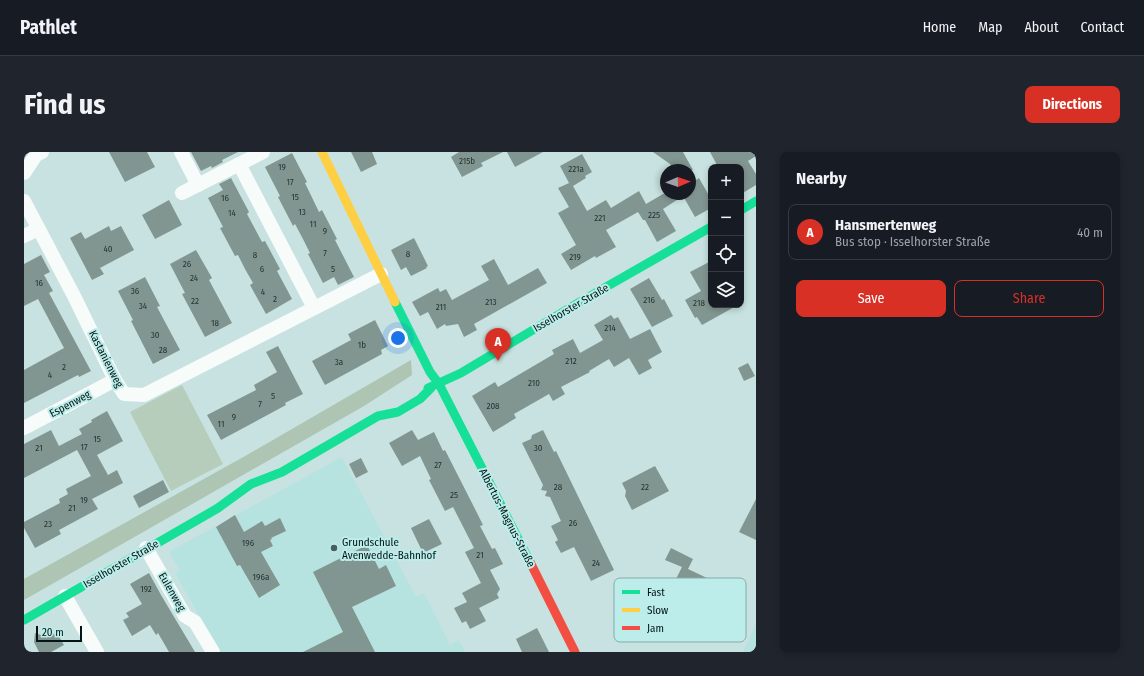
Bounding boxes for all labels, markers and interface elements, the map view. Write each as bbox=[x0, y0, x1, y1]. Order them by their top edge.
text: Pathlet bbox=[20, 16, 77, 39]
text: Home bbox=[923, 19, 956, 36]
text: Map bbox=[978, 19, 1002, 36]
text: About bbox=[1024, 19, 1059, 36]
text: Contact bbox=[1081, 19, 1124, 36]
button: Directions bbox=[1025, 86, 1120, 123]
text: Find us bbox=[24, 88, 106, 121]
house number: 215b bbox=[459, 156, 475, 166]
house number: 19 bbox=[278, 162, 286, 172]
house number: 221a bbox=[568, 164, 584, 174]
north arrow bbox=[660, 164, 696, 200]
map controls bbox=[708, 164, 744, 308]
button: + bbox=[708, 164, 744, 200]
text: Nearby bbox=[796, 168, 847, 189]
house number: 17 bbox=[286, 177, 294, 187]
house number: 15 bbox=[291, 192, 299, 202]
house number: 16 bbox=[221, 193, 230, 203]
button: − bbox=[708, 200, 744, 236]
house number: 13 bbox=[298, 207, 306, 217]
house number: 14 bbox=[228, 208, 237, 218]
house number: 225 bbox=[648, 210, 660, 220]
house number: 221 bbox=[594, 213, 606, 223]
text: Hansmertenweg bbox=[835, 216, 936, 234]
house number: 11 bbox=[310, 219, 316, 229]
text: A bbox=[806, 225, 814, 240]
text: 40 m bbox=[1077, 225, 1103, 240]
house number: 9 bbox=[323, 226, 327, 236]
text: Bus stop · Isselhorster Straße bbox=[835, 234, 990, 249]
button: locate bbox=[708, 236, 744, 272]
house number: 40 bbox=[103, 244, 113, 254]
house number: 7 bbox=[323, 248, 327, 258]
house number: 8 bbox=[406, 249, 411, 259]
house number: 8 bbox=[253, 250, 258, 260]
house number: 219 bbox=[569, 252, 581, 262]
house number: 26 bbox=[183, 259, 192, 269]
house number: 6 bbox=[260, 264, 265, 274]
house number: 5 bbox=[331, 264, 335, 274]
button: layers bbox=[708, 272, 744, 308]
house number: 24 bbox=[190, 273, 199, 283]
house number: 16 bbox=[35, 278, 44, 288]
button: Save bbox=[796, 280, 946, 317]
button: Share bbox=[954, 280, 1104, 317]
street label: Isselhorster Straße bbox=[531, 281, 611, 335]
house number: 36 bbox=[131, 286, 140, 296]
house number: 4 bbox=[261, 287, 266, 297]
house number: 2 bbox=[273, 294, 277, 304]
house number: 216 bbox=[643, 295, 655, 305]
house number: 22 bbox=[191, 296, 199, 306]
house number: 213 bbox=[485, 297, 497, 307]
house number: 218 bbox=[693, 298, 705, 308]
house number: 34 bbox=[139, 301, 148, 311]
house number: 211 bbox=[436, 302, 446, 312]
house number: 18 bbox=[211, 318, 220, 328]
house number: 214 bbox=[604, 323, 616, 333]
street label: Kastanienweg bbox=[86, 328, 126, 390]
your location bbox=[388, 328, 408, 348]
pin: A bbox=[485, 328, 511, 361]
house number: 30 bbox=[151, 330, 160, 340]
house number: 1b bbox=[358, 340, 366, 350]
house number: 28 bbox=[159, 345, 168, 355]
house number: 212 bbox=[565, 356, 577, 366]
house number: 3a bbox=[335, 357, 344, 367]
house number: 2 bbox=[62, 362, 66, 372]
house number: 4 bbox=[48, 370, 53, 380]
house number: 210 bbox=[528, 378, 540, 388]
street label: Espenweg bbox=[47, 387, 94, 420]
house number: 5 bbox=[271, 391, 275, 401]
house number: 7 bbox=[258, 399, 262, 409]
house number: 208 bbox=[486, 401, 500, 411]
house number: 9 bbox=[232, 412, 236, 422]
house number: 11 bbox=[218, 419, 224, 429]
house number: 15 bbox=[93, 434, 101, 444]
house number: 17 bbox=[80, 442, 88, 452]
house number: 21 bbox=[35, 443, 43, 453]
house number: 30 bbox=[534, 443, 543, 453]
house number: 27 bbox=[434, 460, 442, 470]
street label: Albertus-Magnus-Straße bbox=[476, 466, 538, 570]
house number: 28 bbox=[554, 482, 563, 492]
house number: 22 bbox=[641, 482, 649, 492]
house number: 25 bbox=[450, 490, 458, 500]
house number: 19 bbox=[80, 495, 88, 505]
house number: 21 bbox=[68, 503, 76, 513]
house number: 26 bbox=[569, 518, 578, 528]
house number: 23 bbox=[44, 519, 52, 529]
place label: Grundschule Avenwedde-Bahnhof bbox=[342, 536, 436, 562]
street label: Isselhorster Straße bbox=[81, 537, 161, 591]
house number: 196 bbox=[242, 538, 255, 548]
marker: Grundschule Avenwedde-Bahnhof bbox=[329, 543, 339, 553]
house number: 21 bbox=[476, 550, 484, 560]
house number: 24 bbox=[592, 558, 601, 568]
street label: Eulenweg bbox=[156, 570, 189, 614]
house number: 196a bbox=[253, 572, 270, 582]
legend bbox=[614, 578, 746, 642]
house number: 192 bbox=[140, 584, 152, 594]
text: Fast bbox=[647, 586, 665, 599]
text: Slow bbox=[647, 604, 668, 617]
text: Jam bbox=[647, 622, 664, 635]
scale bar bbox=[36, 624, 82, 643]
text: 20 m bbox=[42, 626, 64, 639]

